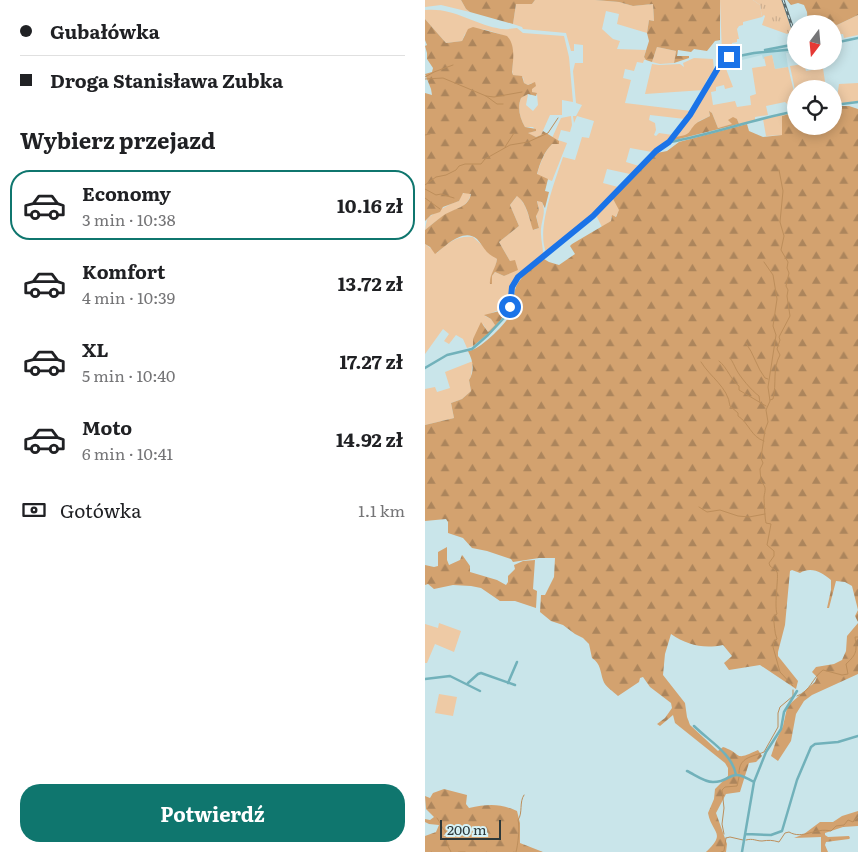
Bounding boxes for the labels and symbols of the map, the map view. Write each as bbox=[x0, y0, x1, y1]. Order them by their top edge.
north arrow bbox=[787, 15, 843, 70]
route end bbox=[718, 46, 740, 68]
route start bbox=[499, 296, 521, 318]
scale bar bbox=[440, 817, 501, 840]

